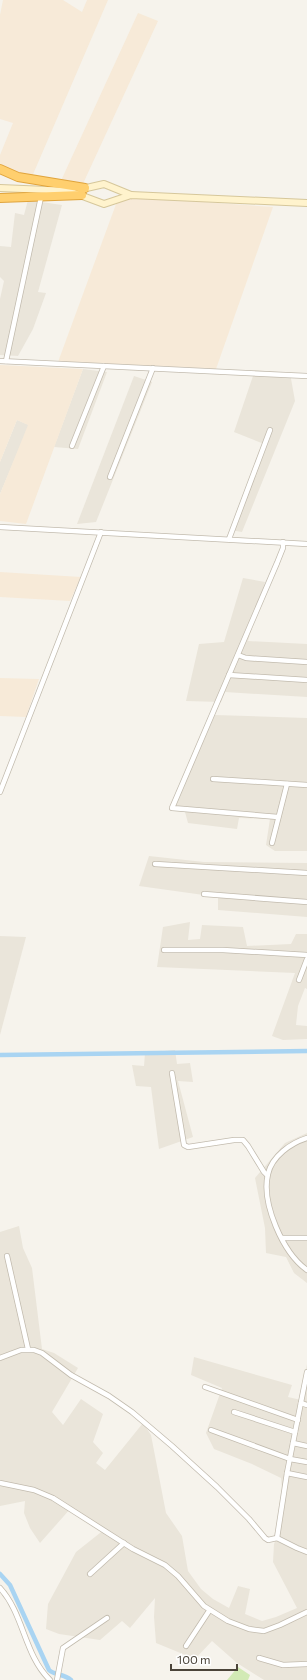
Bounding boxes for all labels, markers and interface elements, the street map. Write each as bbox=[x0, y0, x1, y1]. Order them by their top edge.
scale bar bbox=[171, 1646, 237, 1672]
text: 100 m bbox=[177, 1652, 211, 1666]

